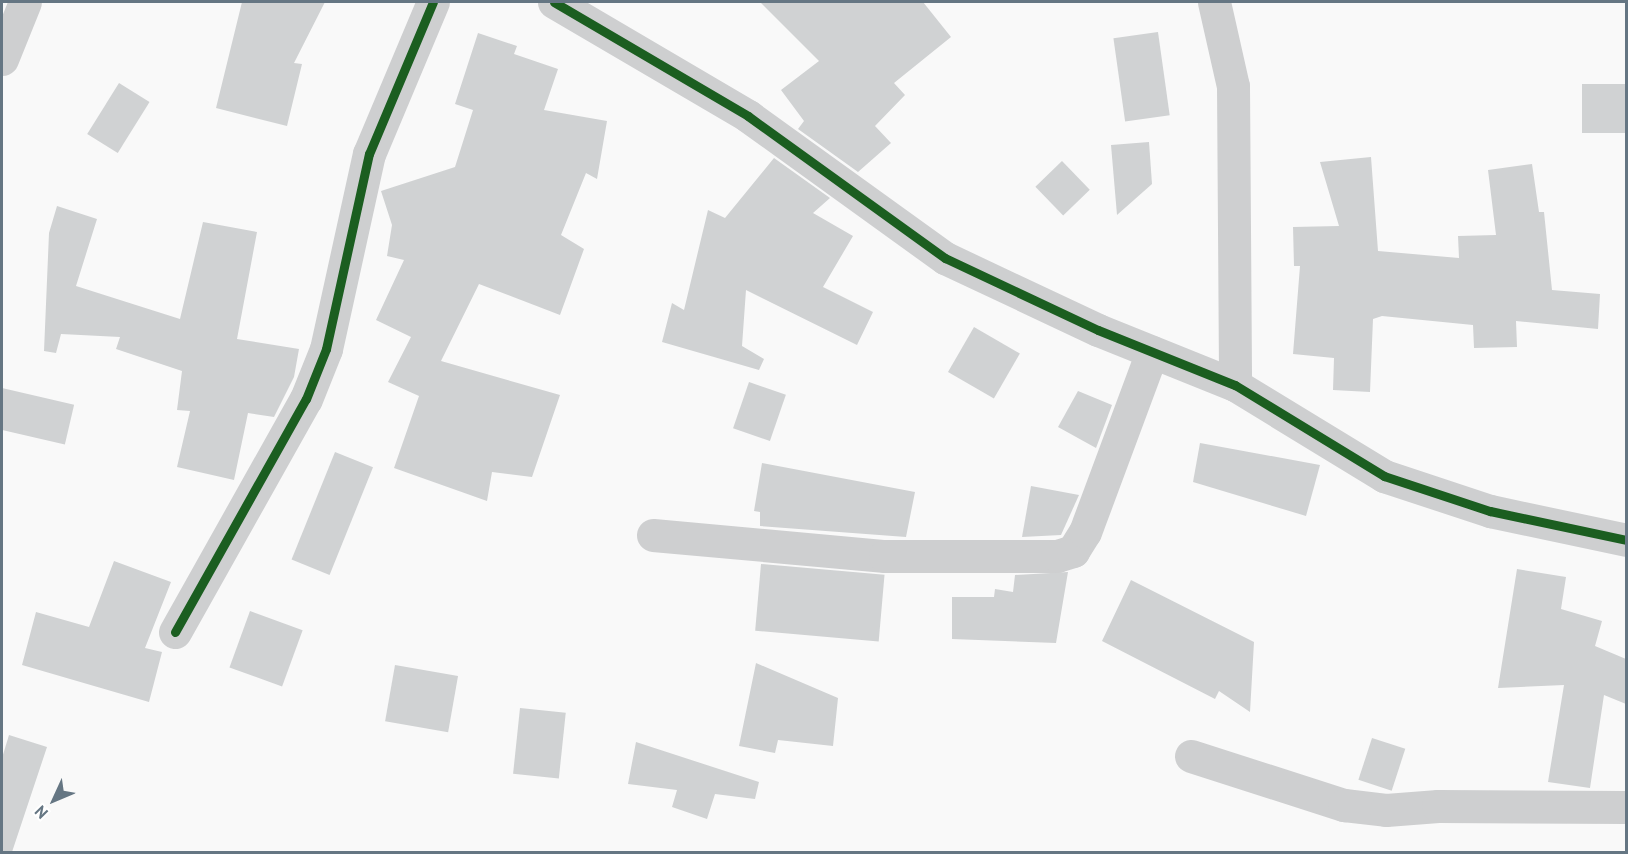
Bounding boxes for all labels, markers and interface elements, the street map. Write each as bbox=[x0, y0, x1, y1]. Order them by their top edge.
north arrow bbox=[24, 770, 84, 830]
text: N bbox=[30, 802, 52, 823]

